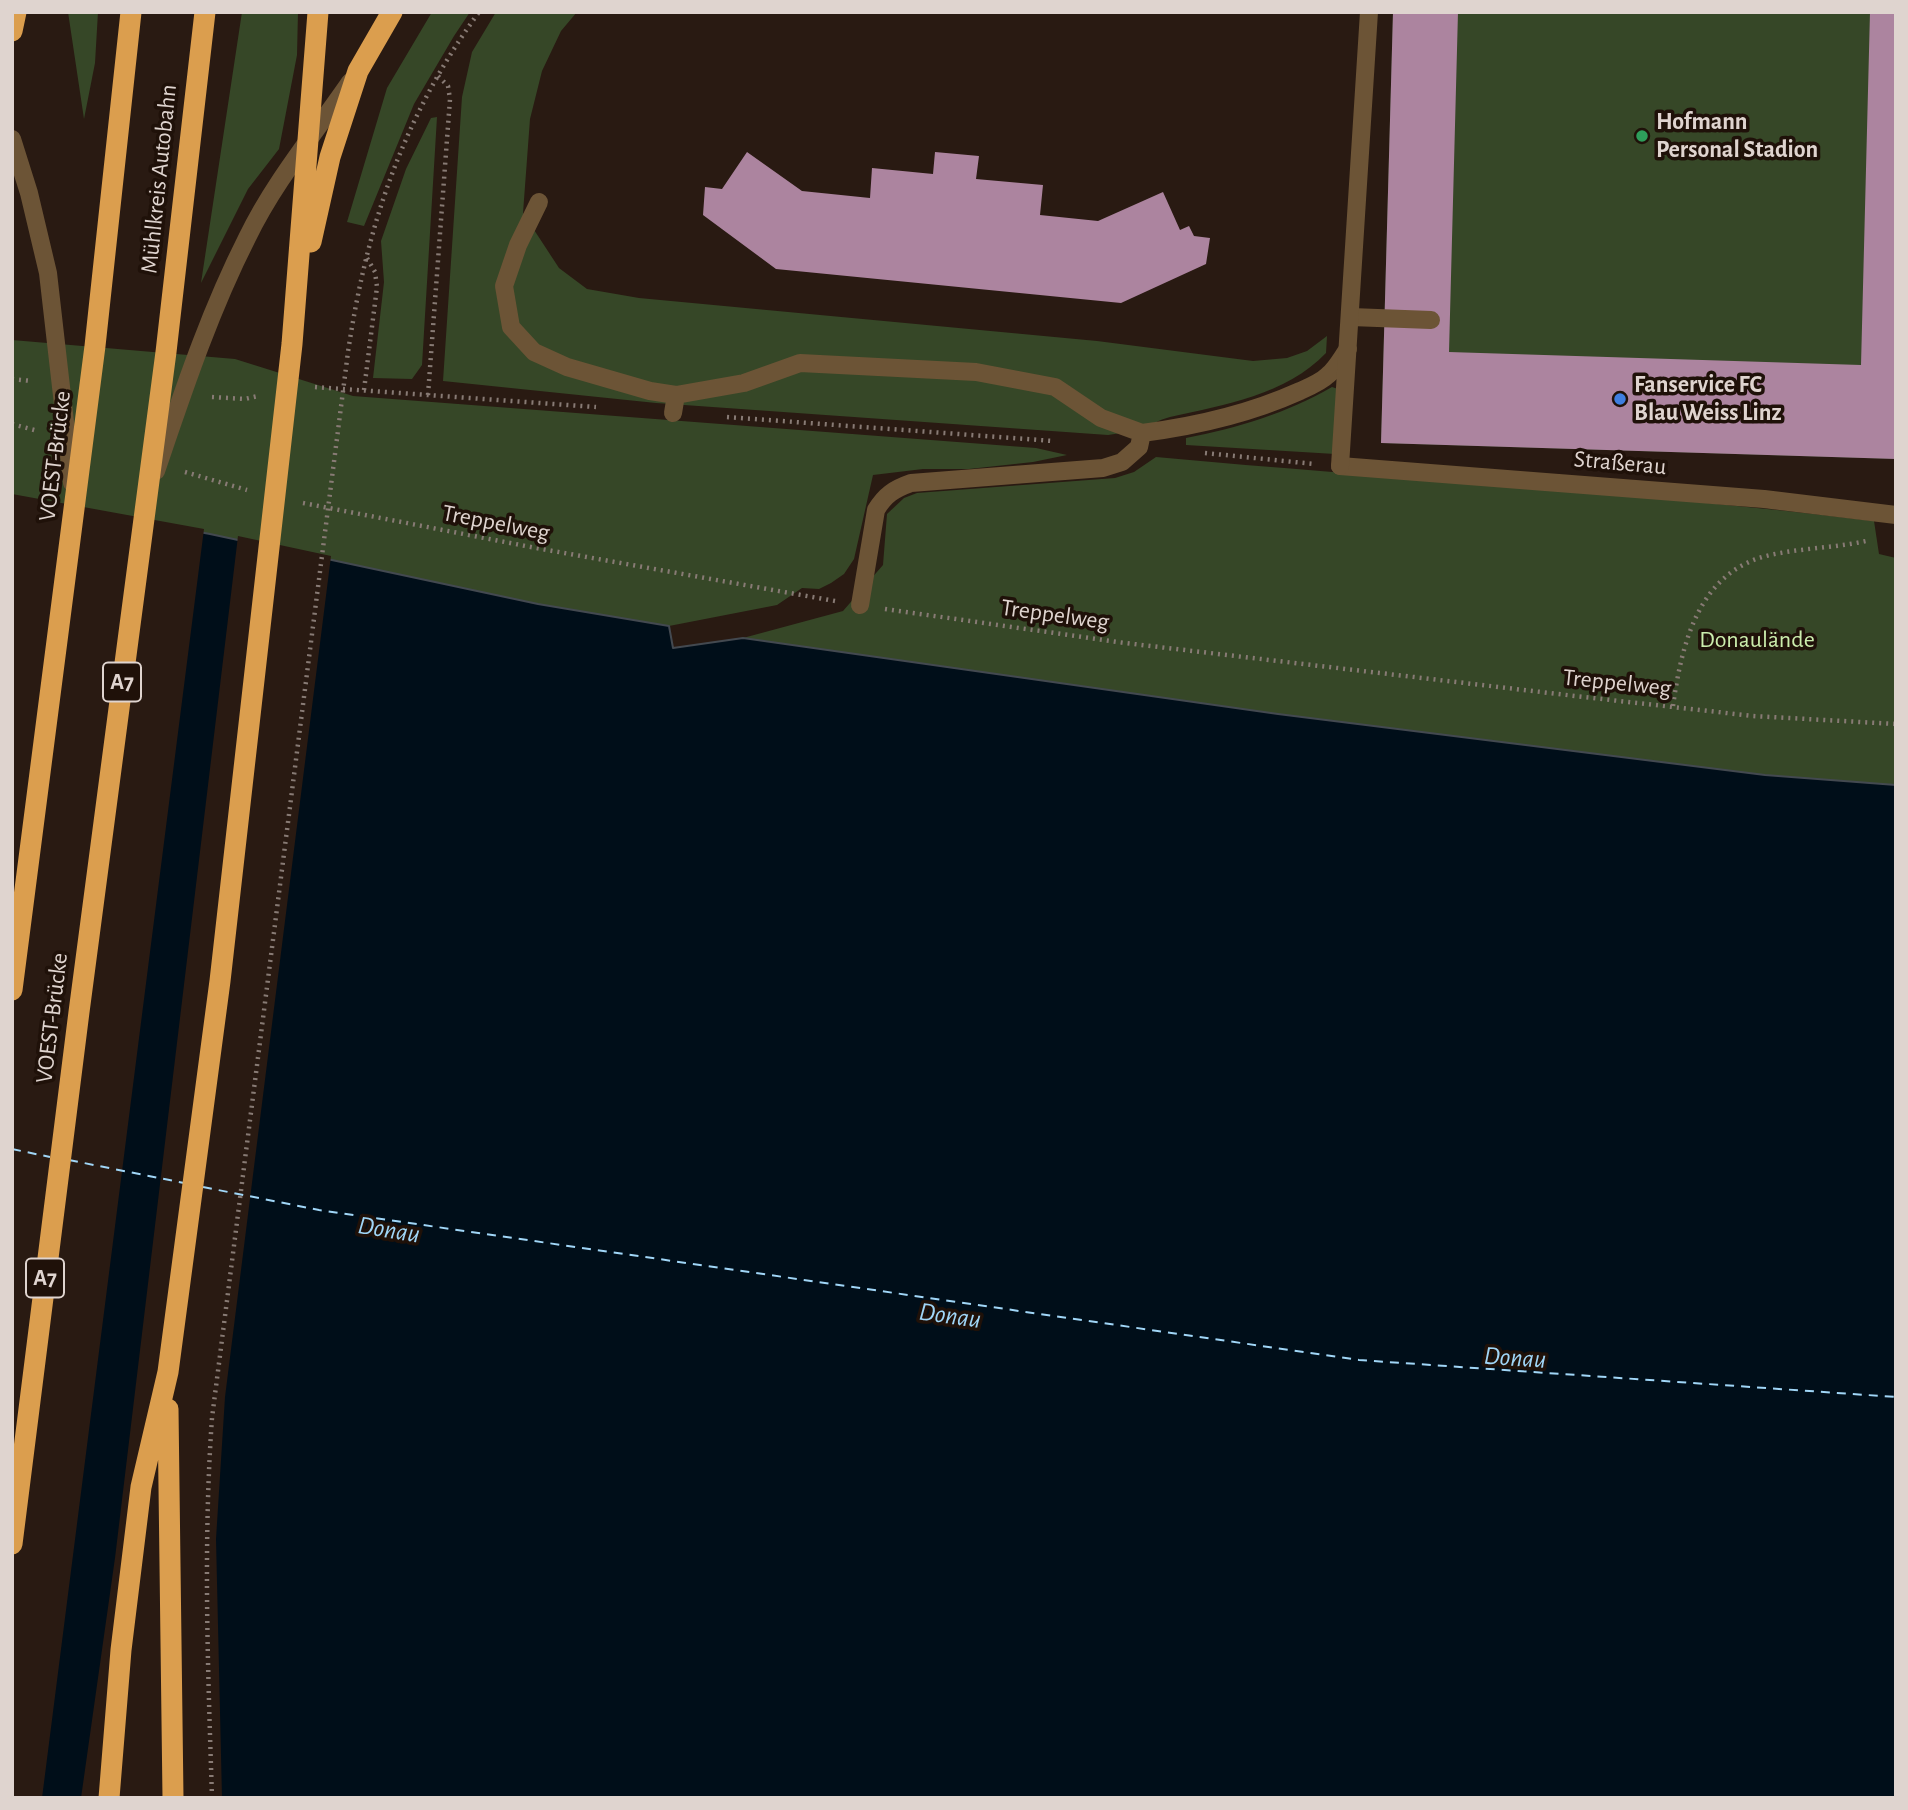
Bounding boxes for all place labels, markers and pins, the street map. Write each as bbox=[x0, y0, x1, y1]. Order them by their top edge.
place label: Hofmann Personal Stadion bbox=[1656, 108, 1818, 164]
marker: Hofmann Personal Stadion bbox=[1634, 128, 1650, 144]
place label: Fanservice FC Blau Weiss Linz bbox=[1634, 371, 1782, 427]
marker: Fanservice FC Blau Weiss Linz bbox=[1612, 391, 1628, 407]

